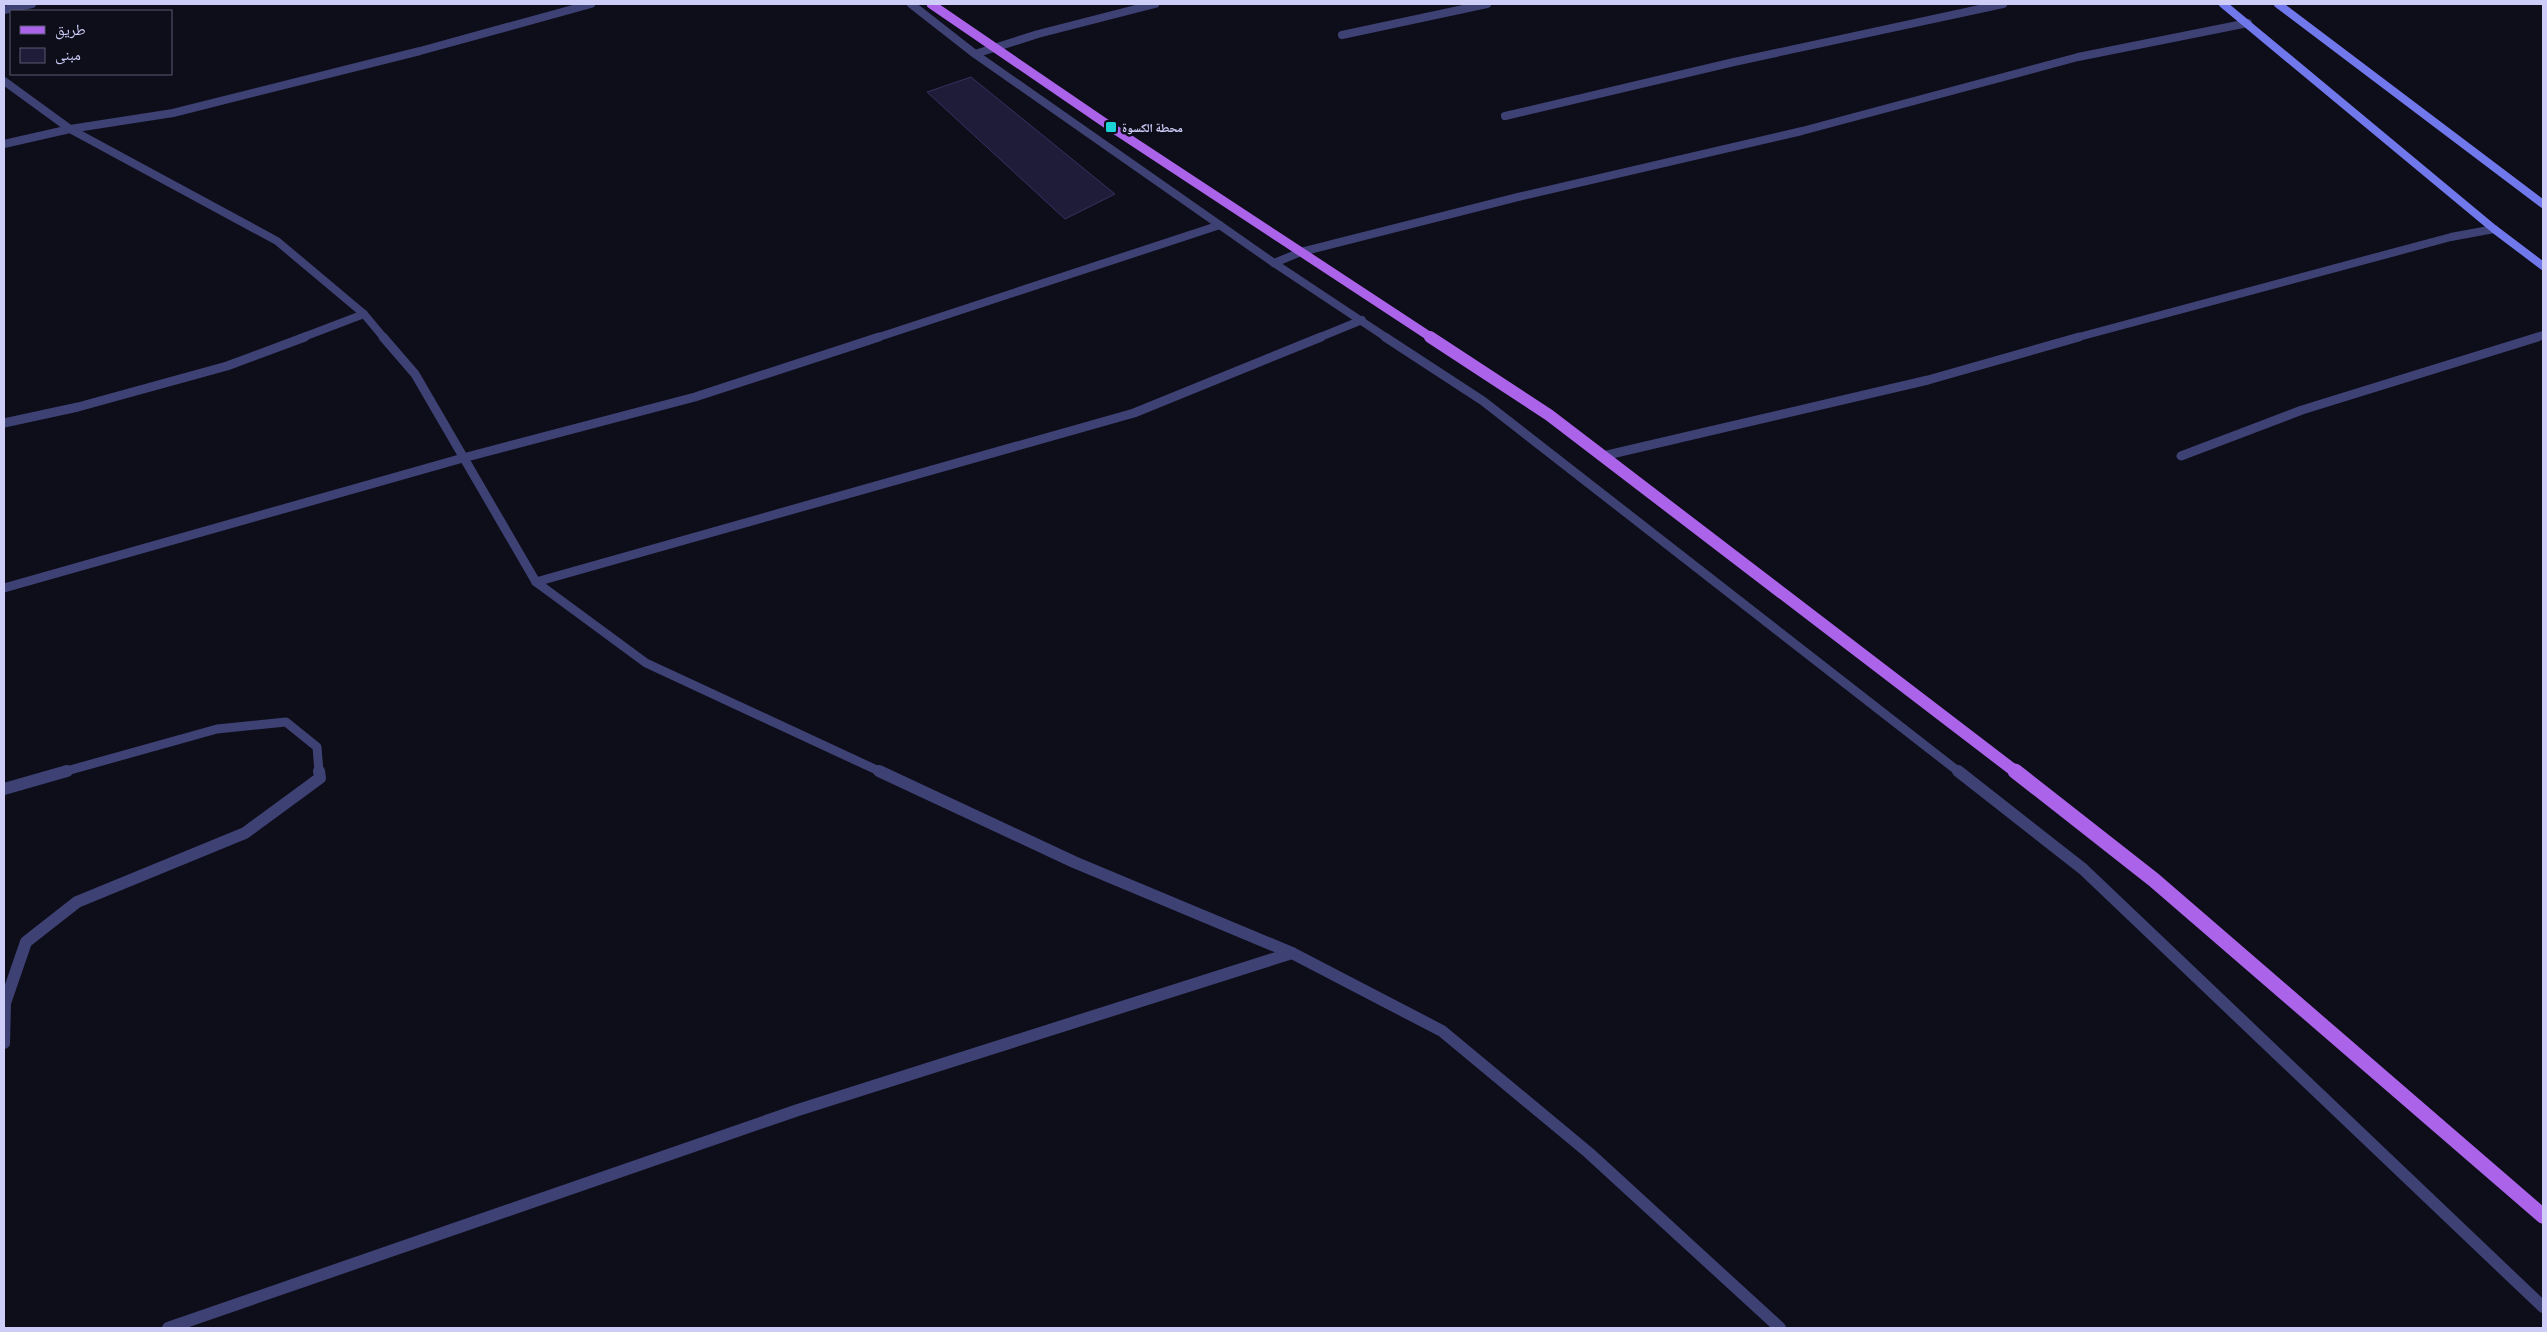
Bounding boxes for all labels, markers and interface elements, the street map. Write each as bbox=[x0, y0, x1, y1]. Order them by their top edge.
legend bbox=[10, 10, 172, 75]
text: طريق bbox=[55, 20, 86, 40]
text: مبنى bbox=[55, 45, 81, 65]
marker: محطة الكسوة bbox=[1104, 120, 1118, 134]
place label: محطة الكسوة bbox=[1122, 120, 1183, 135]

